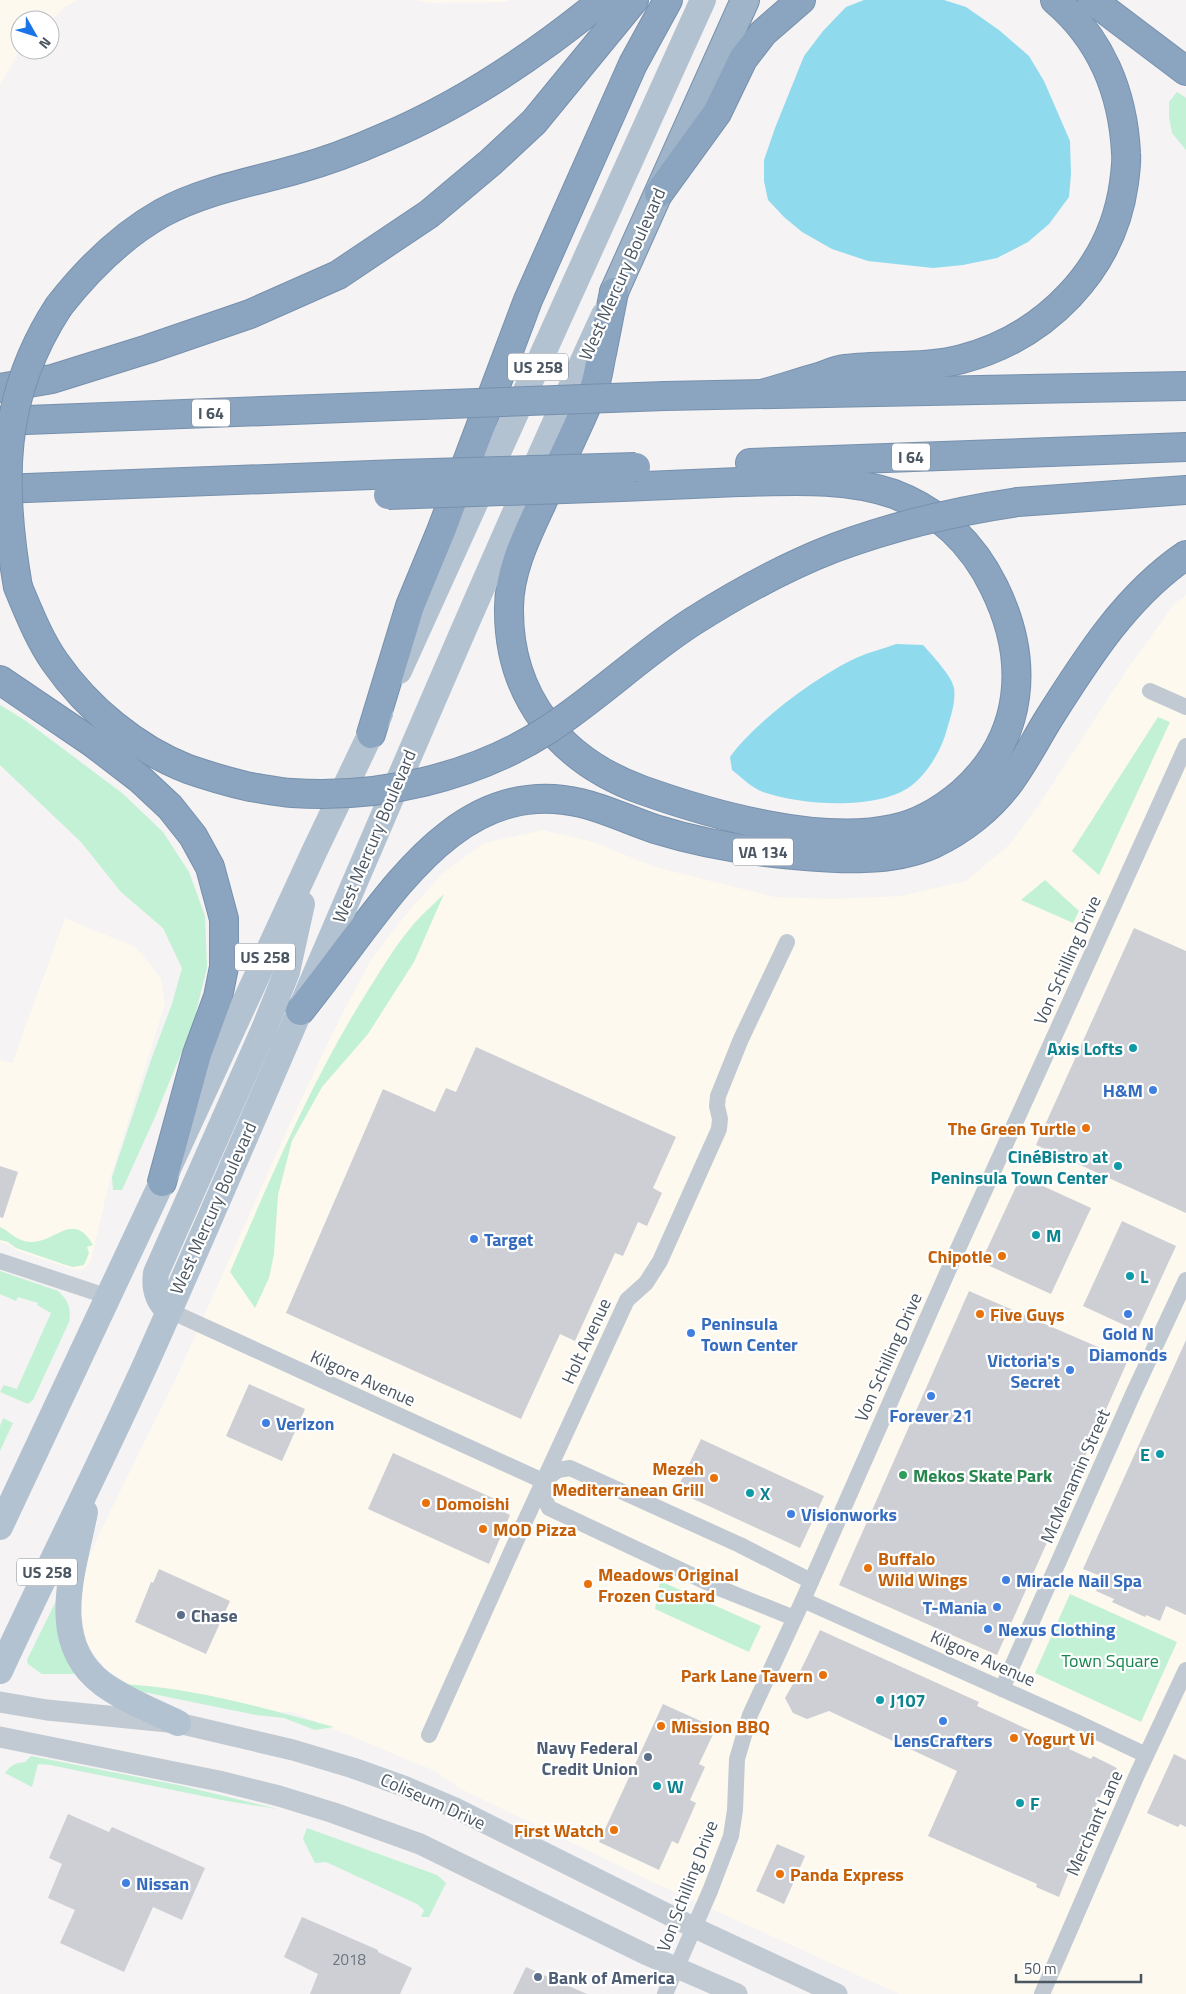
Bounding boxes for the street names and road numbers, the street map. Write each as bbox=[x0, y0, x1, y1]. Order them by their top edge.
street label: West Mercury Boulevard bbox=[572, 184, 672, 364]
road number: US 258 bbox=[508, 354, 568, 381]
road number: I 64 bbox=[192, 399, 230, 426]
road number: I 64 bbox=[892, 444, 930, 471]
street label: West Mercury Boulevard bbox=[325, 745, 423, 927]
road number: VA 134 bbox=[733, 839, 793, 866]
street label: Von Schilling Drive bbox=[1026, 891, 1108, 1029]
road number: US 258 bbox=[235, 944, 295, 970]
street label: West Mercury Boulevard bbox=[163, 1118, 263, 1298]
street label: Von Schilling Drive bbox=[847, 1288, 929, 1426]
street label: Holt Avenue bbox=[554, 1293, 618, 1389]
street label: Kilgore Avenue bbox=[306, 1343, 420, 1413]
street label: McMenamin Street bbox=[1033, 1404, 1117, 1548]
road number: US 258 bbox=[17, 1558, 77, 1585]
street label: Kilgore Avenue bbox=[926, 1623, 1040, 1693]
street label: Coliseum Drive bbox=[376, 1766, 490, 1836]
street label: Merchant Lane bbox=[1059, 1766, 1129, 1880]
street label: Von Schilling Drive bbox=[650, 1816, 724, 1956]

